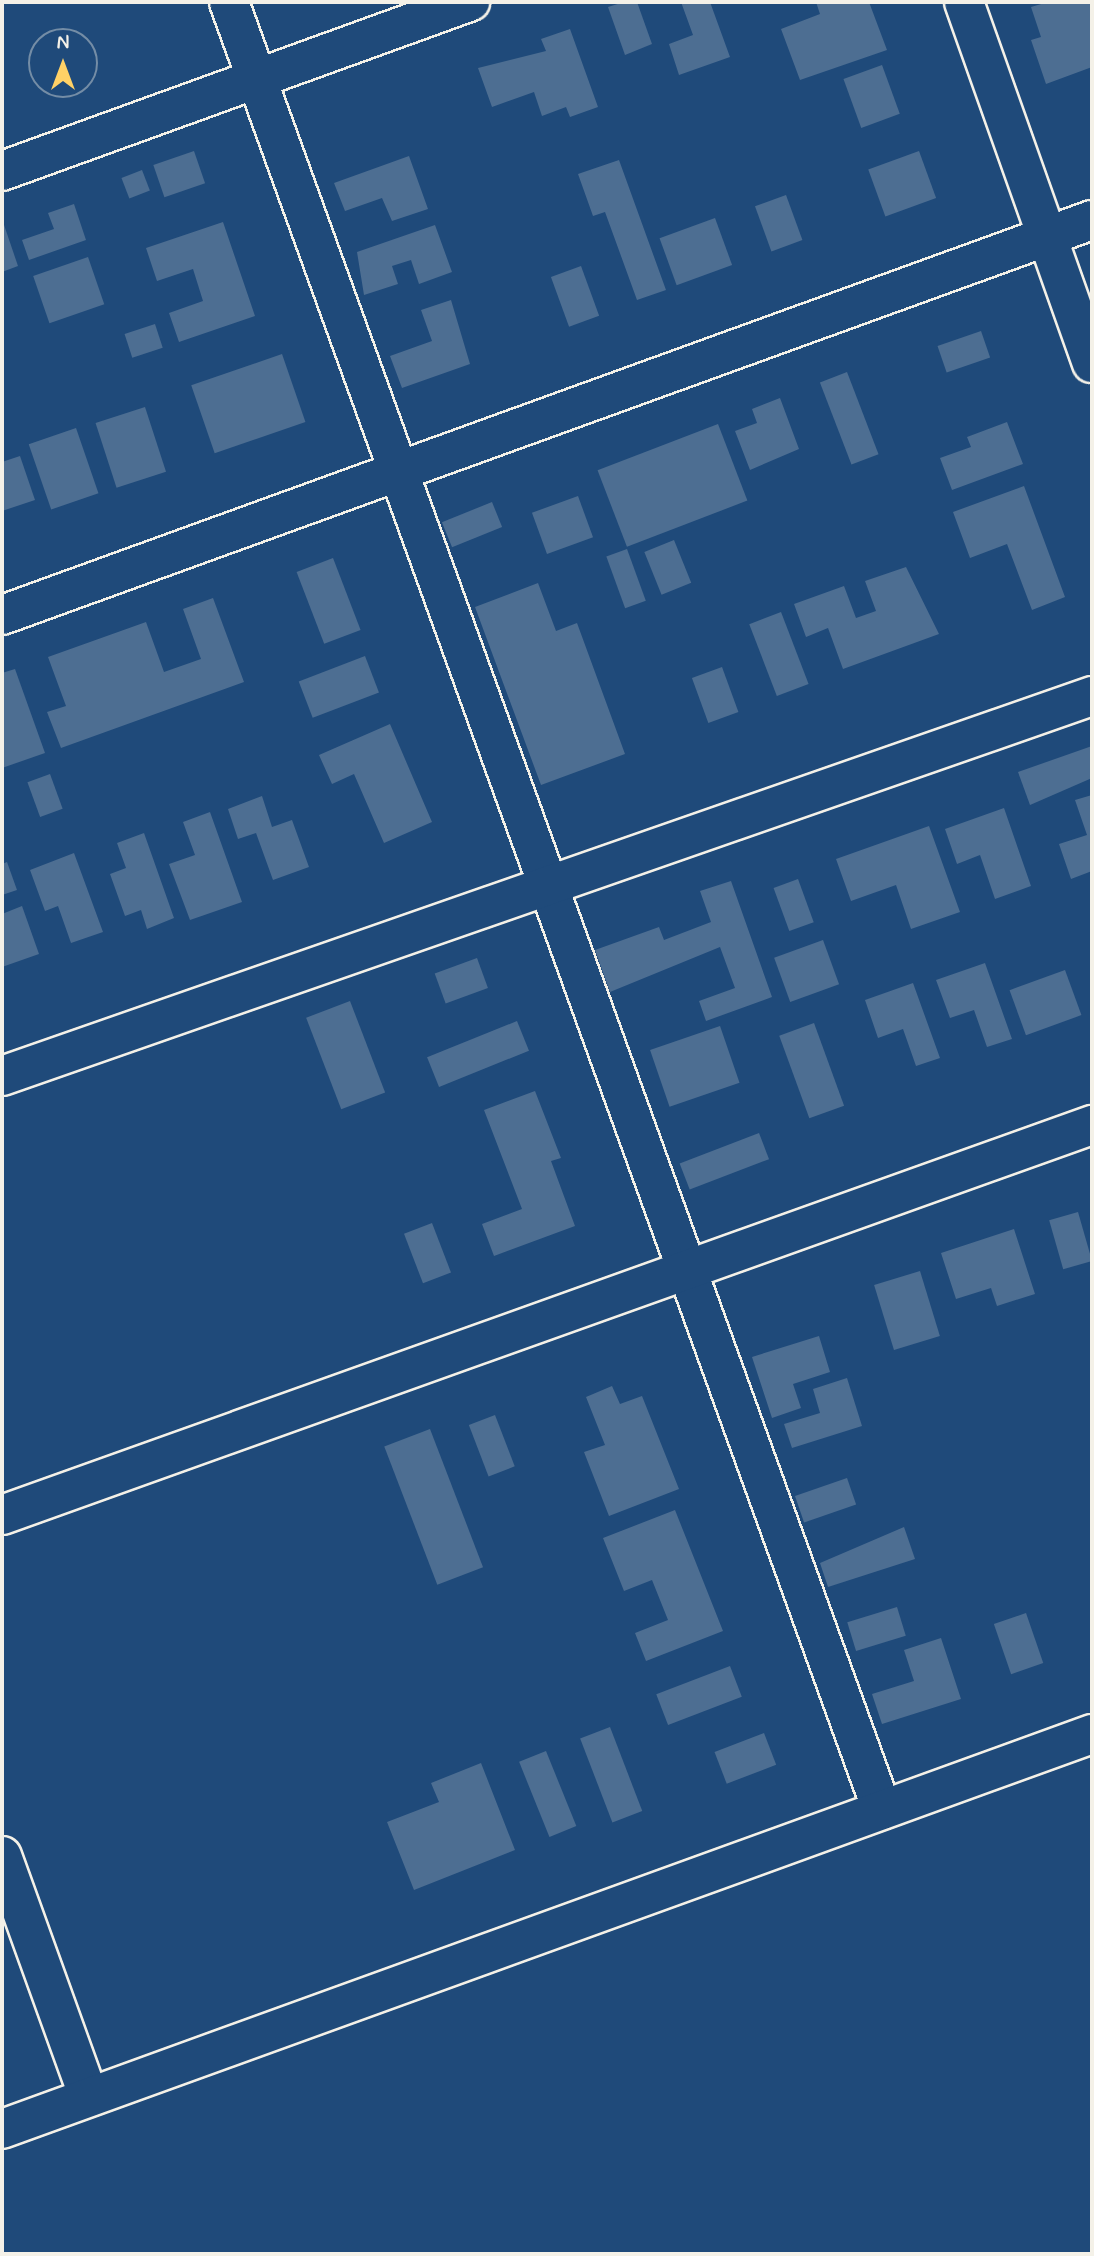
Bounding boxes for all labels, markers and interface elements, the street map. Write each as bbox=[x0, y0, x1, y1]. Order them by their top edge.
north arrow bbox=[28, 28, 98, 98]
text: N bbox=[57, 31, 69, 56]

